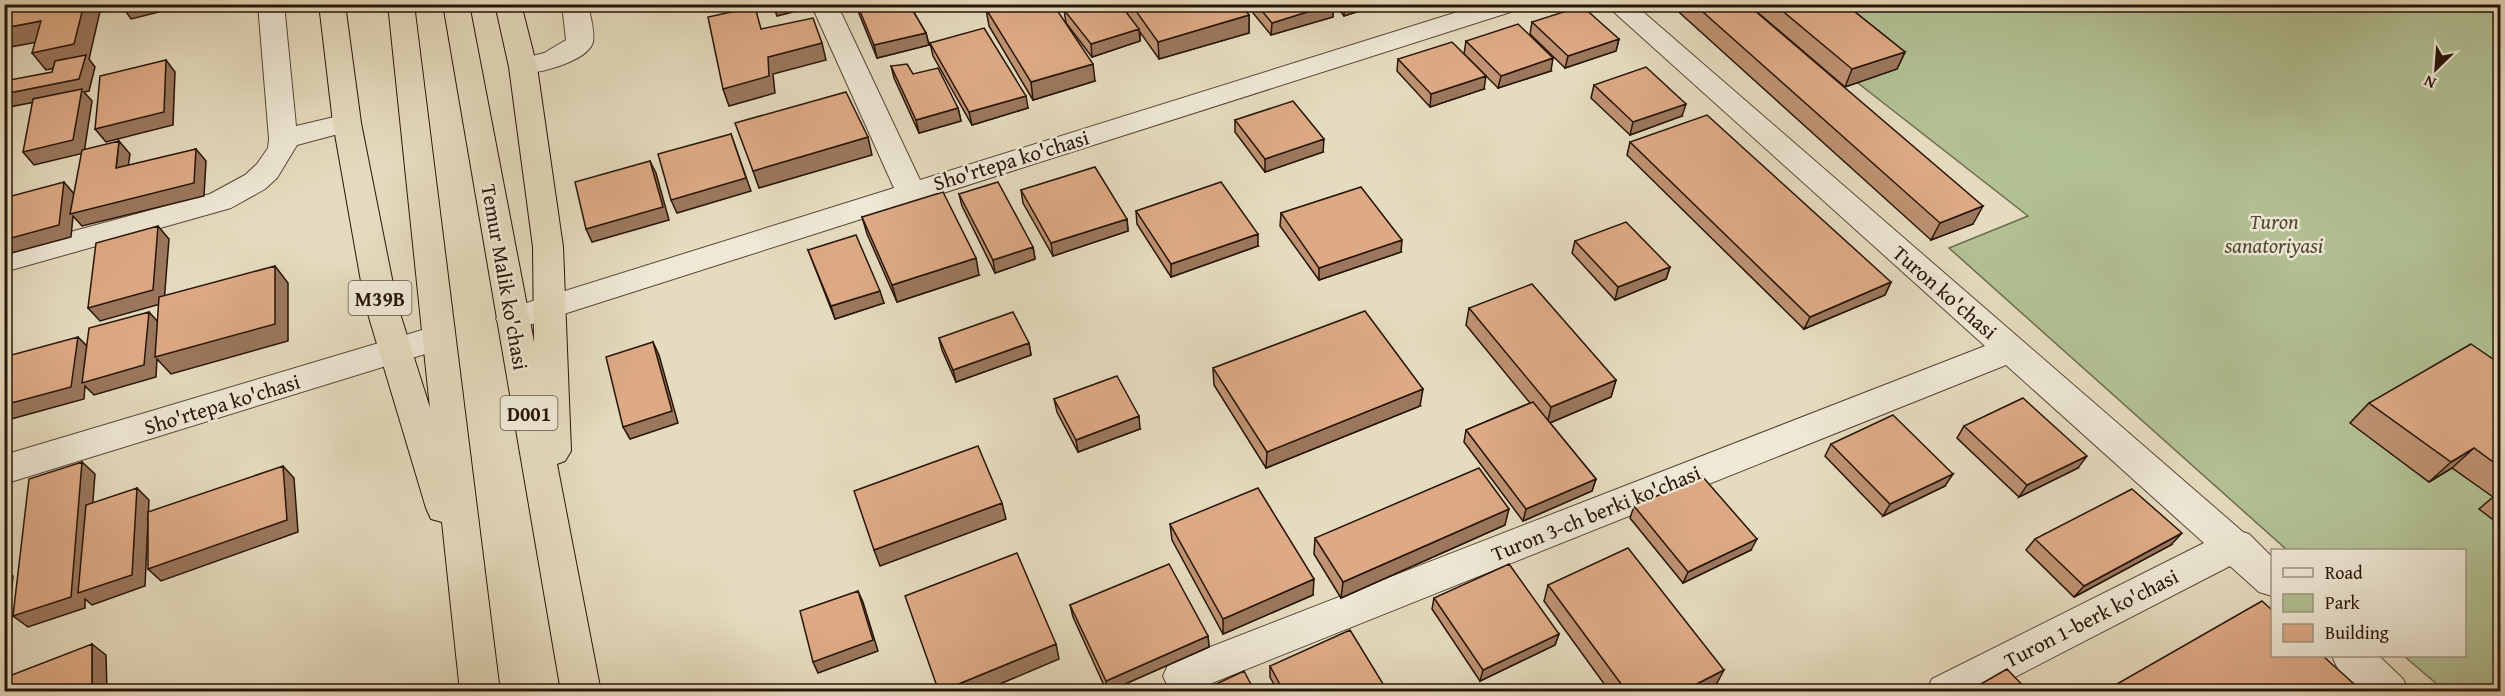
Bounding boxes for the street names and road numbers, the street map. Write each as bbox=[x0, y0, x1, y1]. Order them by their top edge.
street label: Sho'rtepa ko'chasi bbox=[929, 122, 1093, 198]
street label: Temur Malik ko'chasi bbox=[473, 182, 537, 372]
street label: Turon ko'chasi bbox=[1886, 238, 2004, 346]
road number: M39B bbox=[348, 281, 412, 315]
street label: Sho'rtepa ko'chasi bbox=[140, 366, 304, 442]
road number: D001 bbox=[500, 396, 558, 430]
street label: Turon 3-ch berki ko'chasi bbox=[1487, 457, 1705, 569]
street label: Turon 1-berk ko'chasi bbox=[1998, 561, 2184, 675]

